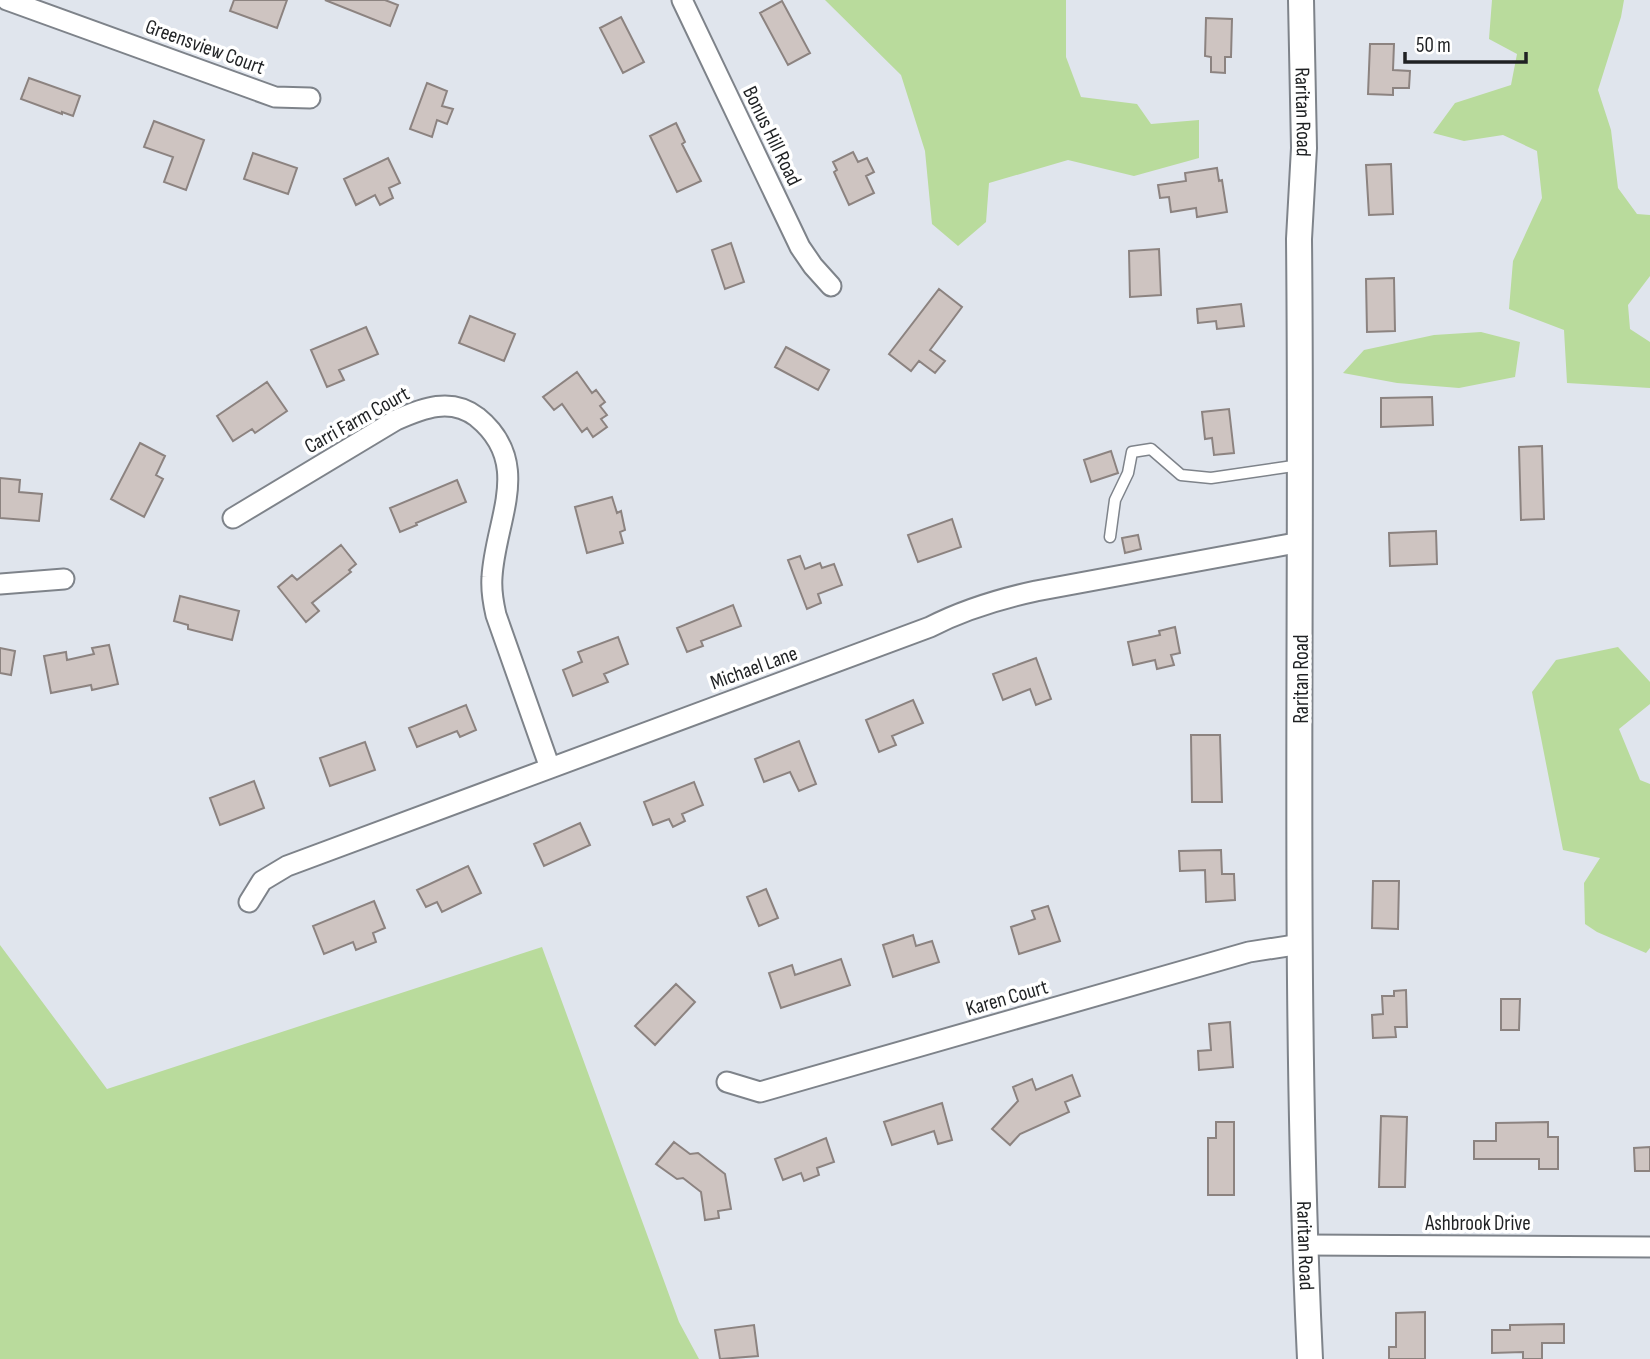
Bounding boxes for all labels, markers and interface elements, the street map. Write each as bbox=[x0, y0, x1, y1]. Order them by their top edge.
street label: Greensview Court bbox=[142, 14, 268, 80]
scale bar bbox=[1405, 21, 1526, 65]
text: 50 m bbox=[1416, 33, 1451, 58]
street label: Raritan Road bbox=[1290, 67, 1316, 157]
street label: Bonus Hill Road bbox=[737, 82, 807, 190]
street label: Carri Farm Court bbox=[300, 381, 414, 459]
street label: Raritan Road bbox=[1289, 634, 1314, 724]
street label: Michael Lane bbox=[707, 641, 801, 695]
street label: Karen Court bbox=[963, 974, 1051, 1022]
street label: Raritan Road bbox=[1291, 1201, 1319, 1291]
street label: Ashbrook Drive bbox=[1424, 1211, 1531, 1236]

